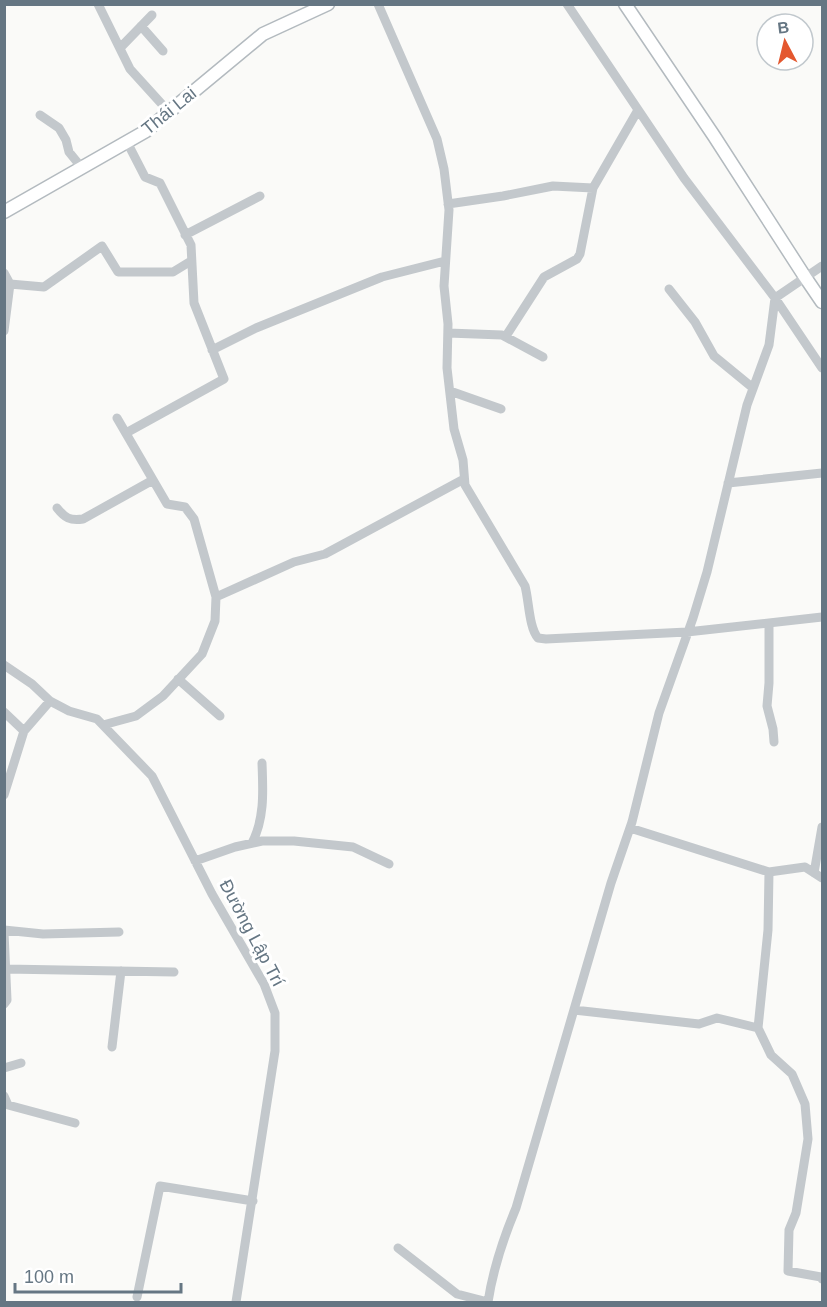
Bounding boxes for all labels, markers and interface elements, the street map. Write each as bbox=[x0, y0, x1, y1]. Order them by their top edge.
north arrow bbox=[755, 12, 815, 72]
text: B bbox=[776, 18, 790, 37]
street label: Thái Lai bbox=[138, 83, 200, 139]
street label: Đường Lập Trí bbox=[215, 876, 289, 990]
scale bar bbox=[15, 1256, 182, 1294]
text: 100 m bbox=[24, 1267, 74, 1287]

